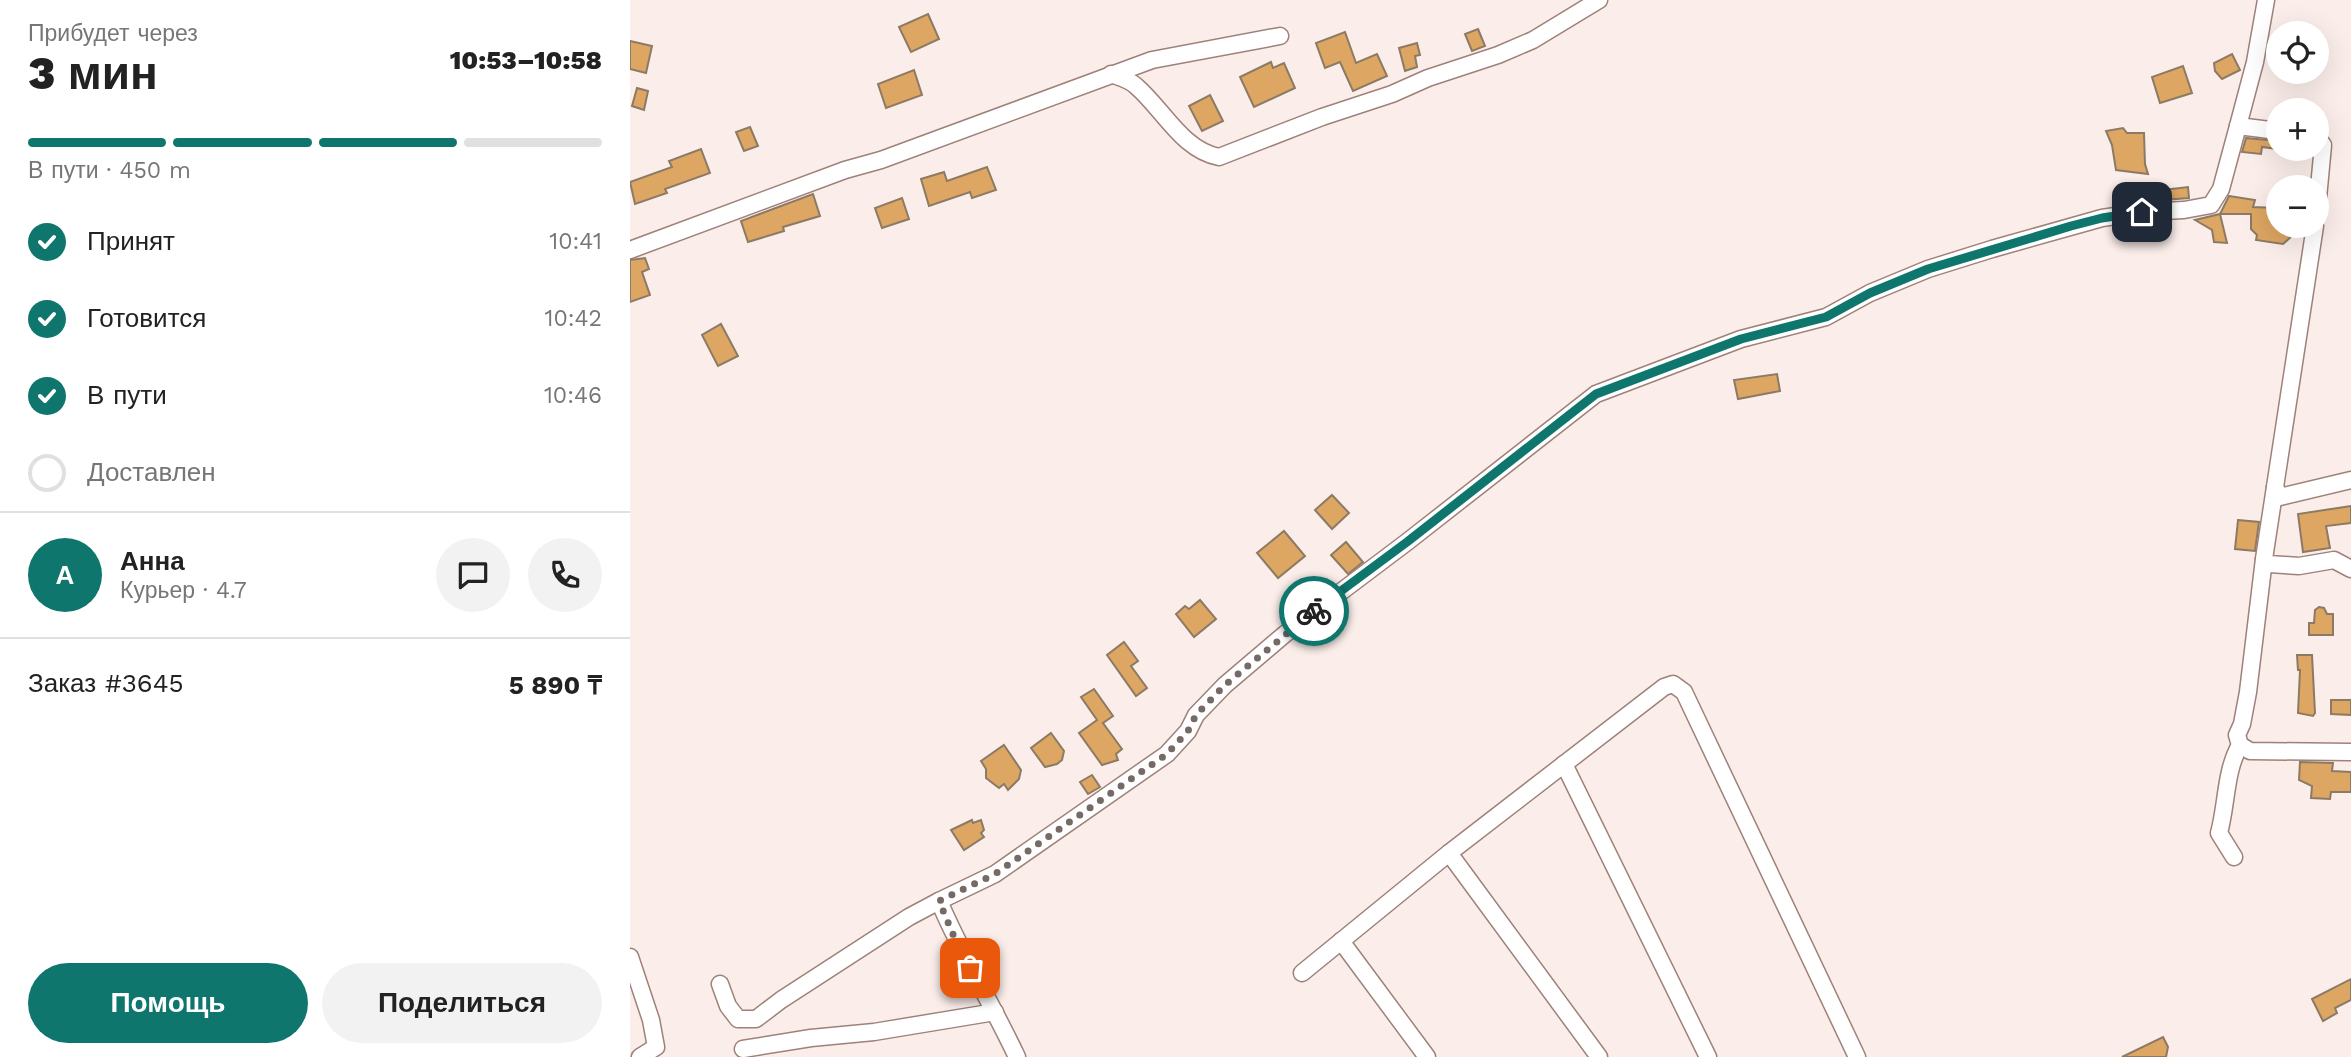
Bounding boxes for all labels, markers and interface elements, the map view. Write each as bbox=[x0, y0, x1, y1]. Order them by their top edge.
text: Прибудет через bbox=[28, 20, 198, 47]
map controls bbox=[2266, 21, 2329, 238]
button: locate bbox=[2266, 21, 2329, 84]
text: 10:53–10:58 bbox=[450, 45, 602, 75]
text: 3 мин bbox=[28, 46, 158, 100]
button: + bbox=[2266, 98, 2329, 161]
text: В пути · 450 m bbox=[28, 157, 191, 184]
button: − bbox=[2266, 175, 2329, 238]
pin bbox=[2112, 182, 2172, 242]
icon: home bbox=[2123, 193, 2161, 231]
icon: check bbox=[28, 223, 66, 261]
text: Принят bbox=[87, 226, 175, 256]
text: 10:41 bbox=[549, 228, 602, 255]
icon: check bbox=[28, 300, 66, 338]
text: Готовится bbox=[87, 303, 206, 333]
text: 10:42 bbox=[544, 305, 602, 332]
icon: check bbox=[28, 377, 66, 415]
text: В пути bbox=[87, 380, 167, 410]
text: 10:46 bbox=[544, 382, 602, 409]
text: Доставлен bbox=[87, 457, 216, 487]
button: chat bbox=[436, 538, 510, 612]
button: phone bbox=[528, 538, 602, 612]
text: Анна bbox=[120, 546, 185, 576]
text: А bbox=[56, 560, 74, 590]
courier bbox=[1279, 576, 1349, 646]
text: Курьер · 4.7 bbox=[120, 577, 247, 604]
icon: bike bbox=[1295, 592, 1333, 630]
text: Заказ #3645 bbox=[28, 668, 184, 698]
text: 5 890 ₸ bbox=[509, 670, 602, 700]
pin bbox=[940, 938, 1000, 998]
icon: bag bbox=[951, 949, 989, 987]
button: Помощь bbox=[28, 963, 308, 1043]
button: Поделиться bbox=[322, 963, 602, 1043]

